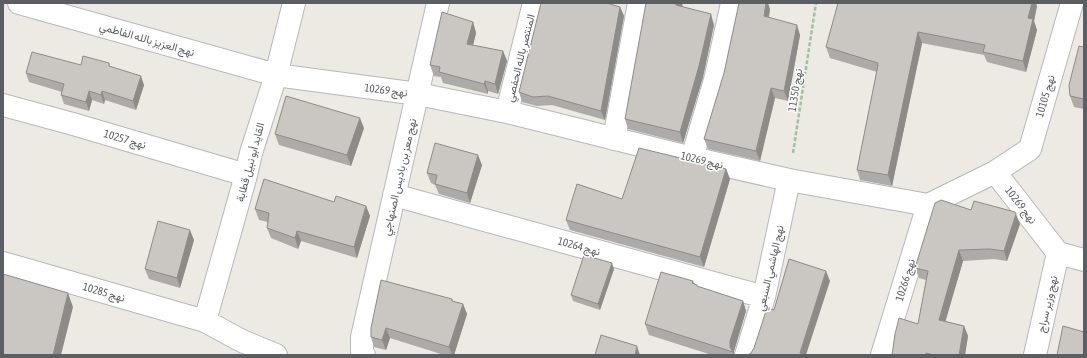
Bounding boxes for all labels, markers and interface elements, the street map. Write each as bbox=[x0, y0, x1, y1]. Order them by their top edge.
street label: المنتصر بالله الحفصي bbox=[503, 13, 541, 104]
street label: نهج العزيز بالله الفاطمي bbox=[97, 20, 196, 62]
street label: نهج 11350 bbox=[786, 68, 806, 113]
street label: نهج 10105 bbox=[1033, 73, 1059, 119]
street label: نهج 10269 bbox=[363, 81, 408, 101]
street label: نهج معز بن باديس الصنهاجي bbox=[380, 117, 422, 238]
street label: القايد أبو نبيل قطابة bbox=[234, 121, 267, 203]
street label: نهج 10257 bbox=[102, 127, 148, 153]
street label: نهج 10269 bbox=[679, 149, 725, 173]
street label: نهج 10269 bbox=[1001, 184, 1039, 227]
street label: نهج الهاشمي السبعي bbox=[754, 224, 790, 313]
street label: نهج 10264 bbox=[556, 235, 602, 259]
street label: نهج 10266 bbox=[893, 257, 919, 303]
street label: نهج وزير سراج bbox=[1035, 274, 1061, 334]
street label: نهج 10285 bbox=[81, 280, 127, 306]

